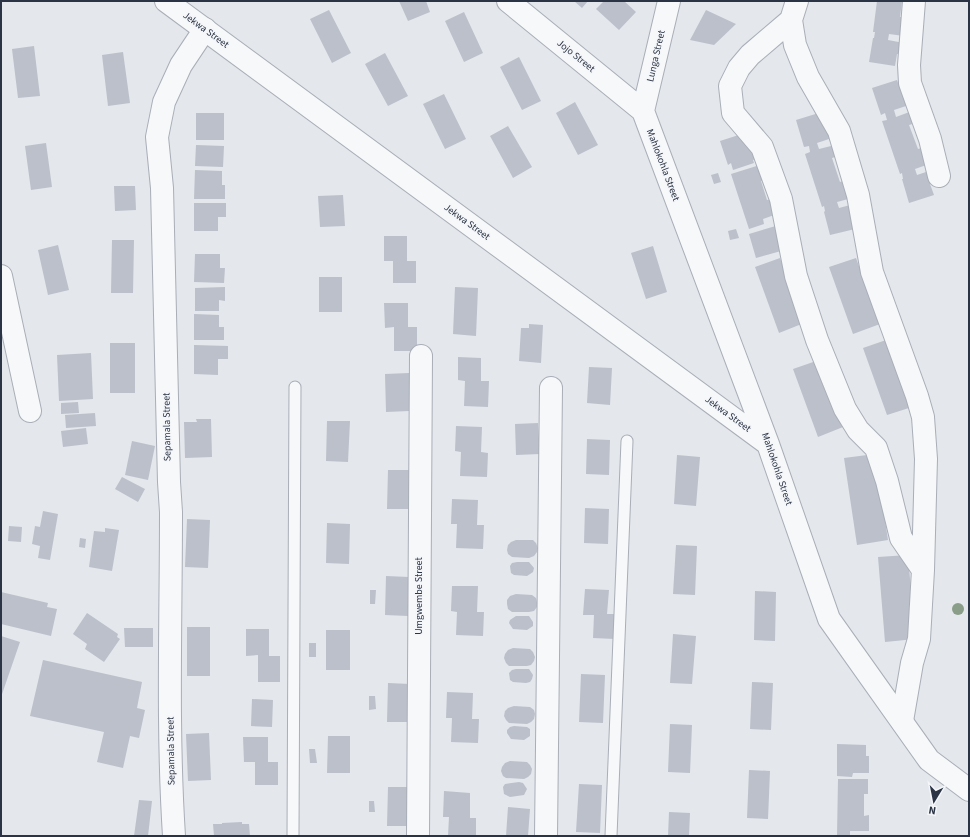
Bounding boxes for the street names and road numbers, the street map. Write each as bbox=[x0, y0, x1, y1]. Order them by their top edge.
street label: Jekwa Street bbox=[180, 8, 232, 52]
street label: Lunga Street bbox=[643, 28, 669, 83]
street label: Jojo Street bbox=[554, 36, 598, 76]
street label: Mahlokohla Street bbox=[643, 127, 683, 204]
street label: Jekwa Street bbox=[441, 200, 493, 244]
street label: Sepamala Street bbox=[159, 392, 175, 461]
street label: Jekwa Street bbox=[702, 392, 754, 436]
street label: Mahlokohla Street bbox=[758, 431, 796, 508]
street label: Umgwembe Street bbox=[412, 557, 426, 635]
street label: Sepamala Street bbox=[163, 716, 179, 785]

